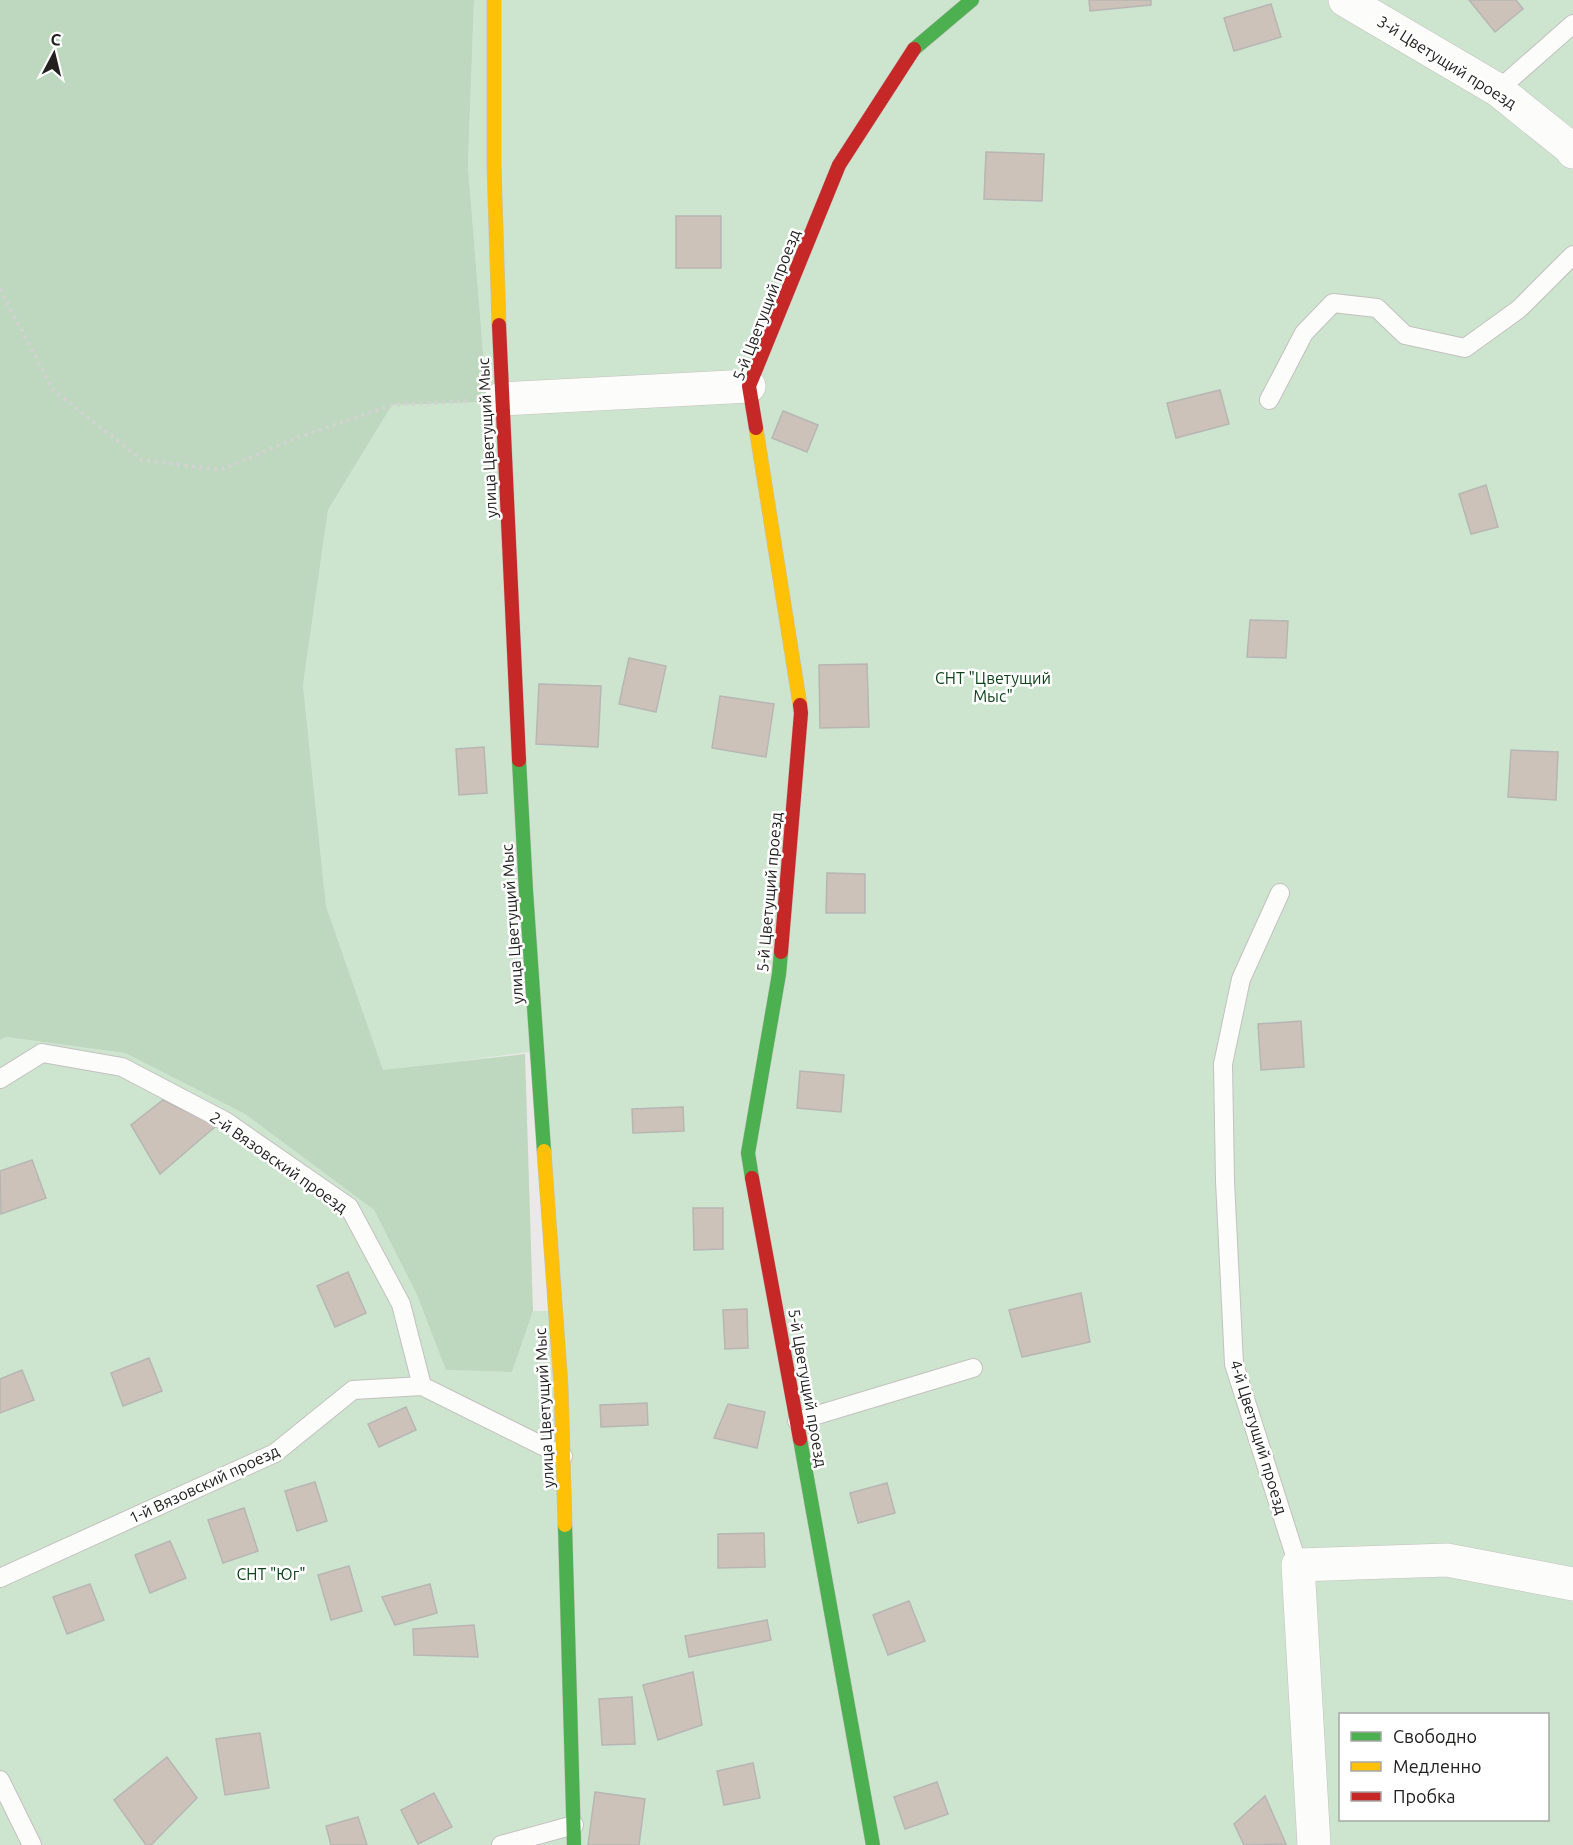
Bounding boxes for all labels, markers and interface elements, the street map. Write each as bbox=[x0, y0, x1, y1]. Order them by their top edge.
street label: 3-й Цветущий проезд bbox=[1374, 12, 1520, 112]
north arrow bbox=[24, 24, 84, 84]
text: С bbox=[50, 30, 62, 49]
street label: 5-й Цветущий проезд bbox=[729, 227, 803, 383]
street label: улица Цветущий Мыс bbox=[474, 357, 500, 519]
park label: СНТ "Цветущий Мыс" bbox=[935, 669, 1051, 705]
street label: 5-й Цветущий проезд bbox=[753, 811, 785, 973]
street label: улица Цветущий Мыс bbox=[497, 843, 527, 1005]
street label: 2-й Вязовский проезд bbox=[207, 1108, 351, 1216]
street label: 5-й Цветущий проезд bbox=[785, 1307, 831, 1469]
street label: улица Цветущий Мыс bbox=[531, 1327, 557, 1489]
street label: 4-й Цветущий проезд bbox=[1227, 1358, 1291, 1516]
street label: 1-й Вязовский проезд bbox=[126, 1441, 282, 1527]
park label: СНТ "Юг" bbox=[236, 1565, 306, 1583]
legend bbox=[1339, 1713, 1549, 1821]
text: Свободно bbox=[1393, 1726, 1477, 1746]
text: Медленно bbox=[1393, 1756, 1482, 1776]
text: Пробка bbox=[1393, 1786, 1456, 1806]

